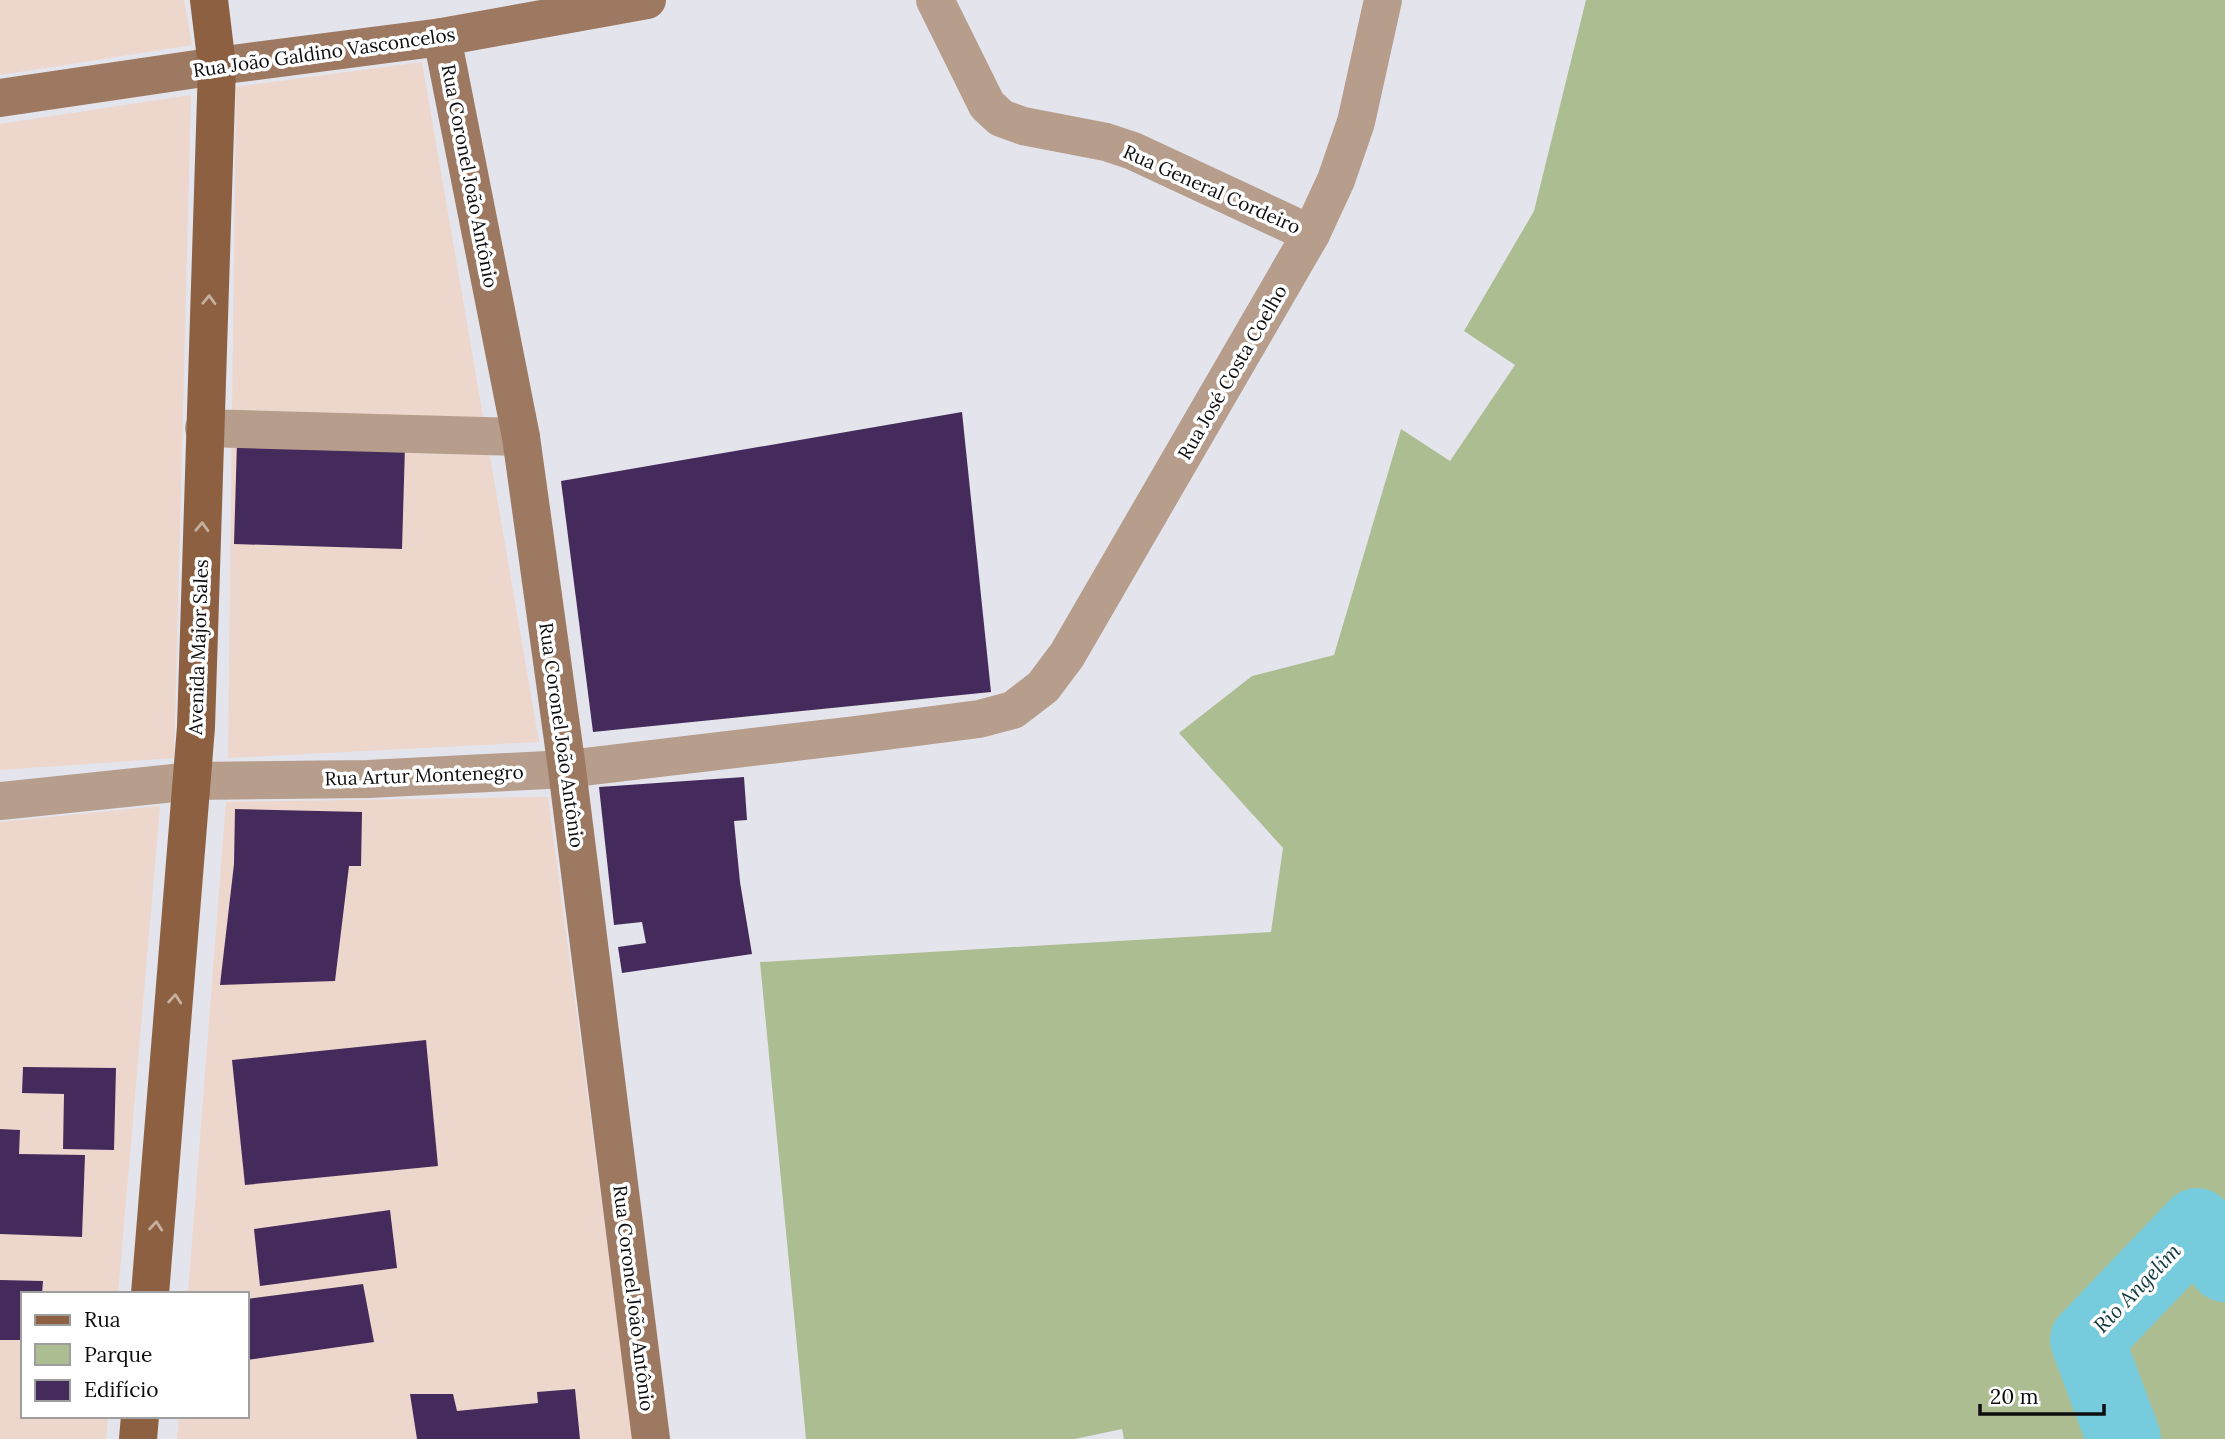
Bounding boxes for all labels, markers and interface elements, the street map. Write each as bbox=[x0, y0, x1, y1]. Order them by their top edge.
street label: Rua João Galdino Vasconcelos bbox=[191, 22, 457, 82]
street label: Rua Coronel João Antônio bbox=[437, 62, 503, 290]
street label: Rua General Cordeiro bbox=[1120, 139, 1304, 239]
street label: Rua José Costa Coelho bbox=[1172, 280, 1292, 464]
one-way arrow bbox=[201, 294, 216, 305]
one-way arrow bbox=[194, 522, 209, 533]
street label: Avenida Major Sales bbox=[183, 559, 213, 736]
street label: Rua Coronel João Antônio bbox=[534, 621, 590, 849]
street label: Rua Artur Montenegro bbox=[324, 760, 524, 790]
one-way arrow bbox=[167, 993, 182, 1004]
street label: Rua Coronel João Antônio bbox=[608, 1184, 660, 1412]
one-way arrow bbox=[148, 1220, 163, 1231]
water label: Rio Angelim bbox=[2088, 1237, 2187, 1339]
legend bbox=[21, 1292, 248, 1418]
text: Rua bbox=[84, 1306, 121, 1333]
text: Parque bbox=[84, 1341, 152, 1368]
scale bar bbox=[1980, 1372, 2104, 1416]
text: Edifício bbox=[84, 1376, 159, 1403]
text: 20 m bbox=[1990, 1383, 2039, 1410]

